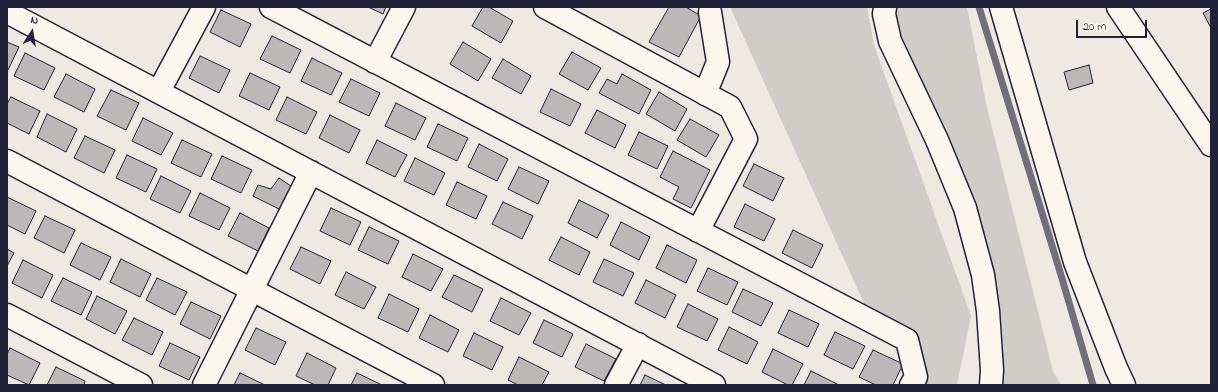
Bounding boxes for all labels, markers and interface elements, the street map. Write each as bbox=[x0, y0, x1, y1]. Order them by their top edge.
north arrow bbox=[12, 12, 52, 52]
text: N bbox=[29, 12, 40, 29]
scale bar bbox=[1078, 12, 1149, 38]
text: 20 m bbox=[1083, 18, 1106, 36]

